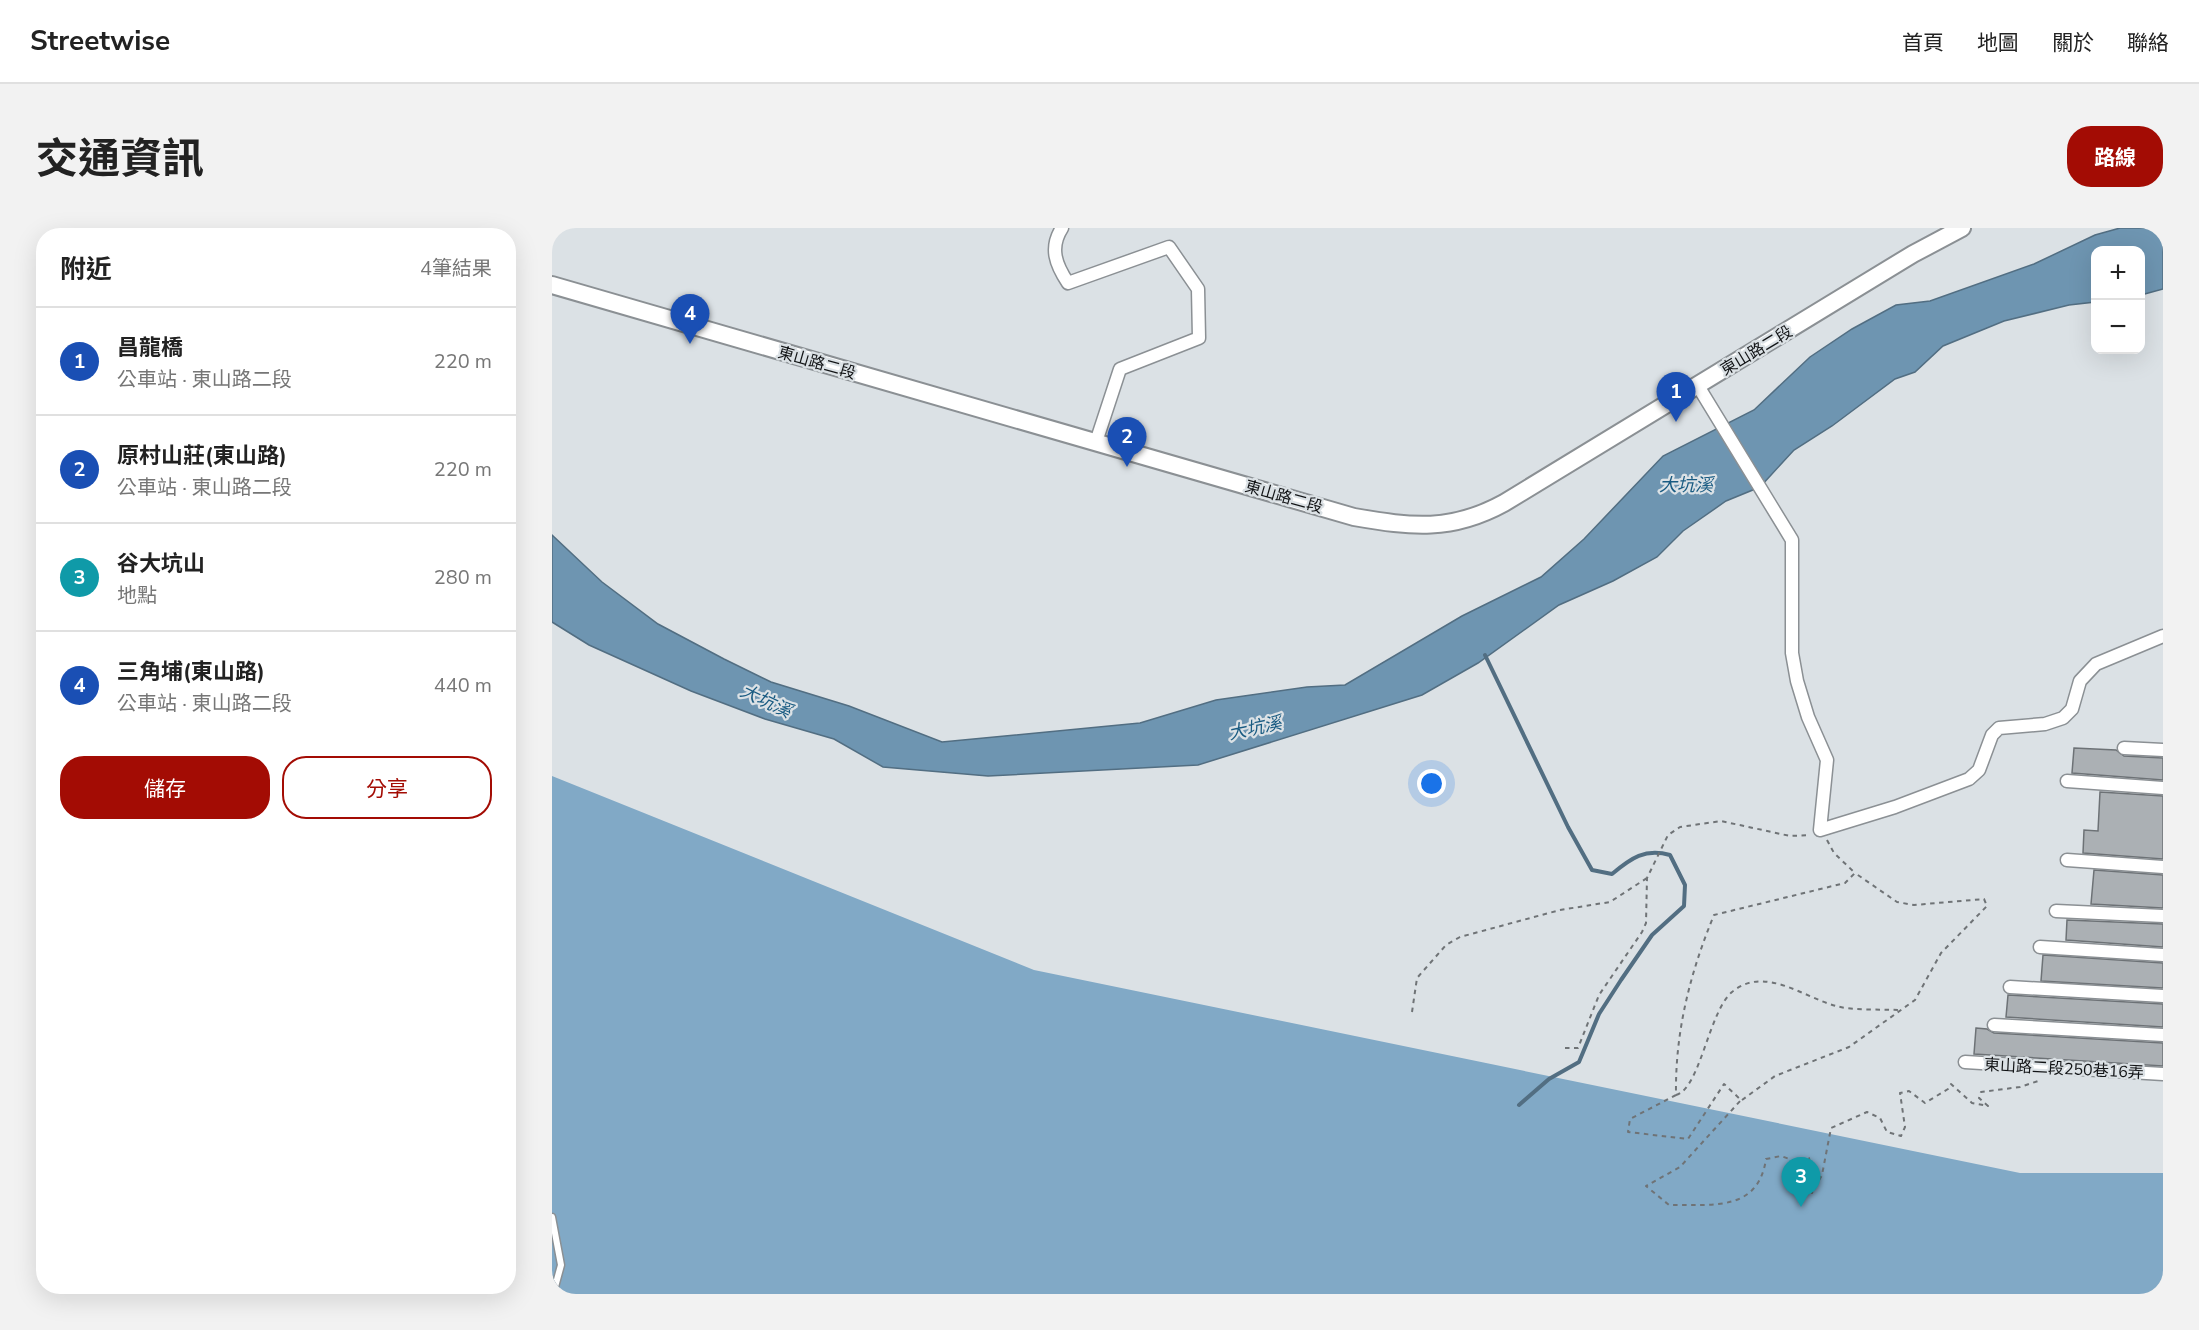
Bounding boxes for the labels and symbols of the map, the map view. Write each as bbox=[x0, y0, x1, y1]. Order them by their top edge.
pin: 4 bbox=[670, 294, 710, 344]
street label: 東山路二段 bbox=[1717, 321, 1796, 381]
street label: 東山路二段 bbox=[775, 341, 858, 385]
pin: 1 bbox=[1656, 372, 1696, 422]
pin: 2 bbox=[1108, 418, 1146, 467]
water label: 大坑溪 bbox=[1659, 473, 1716, 497]
street label: 東山路二段 bbox=[1242, 475, 1325, 519]
water label: 大坑溪 bbox=[736, 679, 798, 725]
water label: 大坑溪 bbox=[1226, 710, 1287, 745]
your location bbox=[1417, 769, 1446, 798]
street label: 東山路二段250巷16弄 bbox=[1983, 1054, 2144, 1084]
pin: 3 bbox=[1782, 1158, 1820, 1207]

